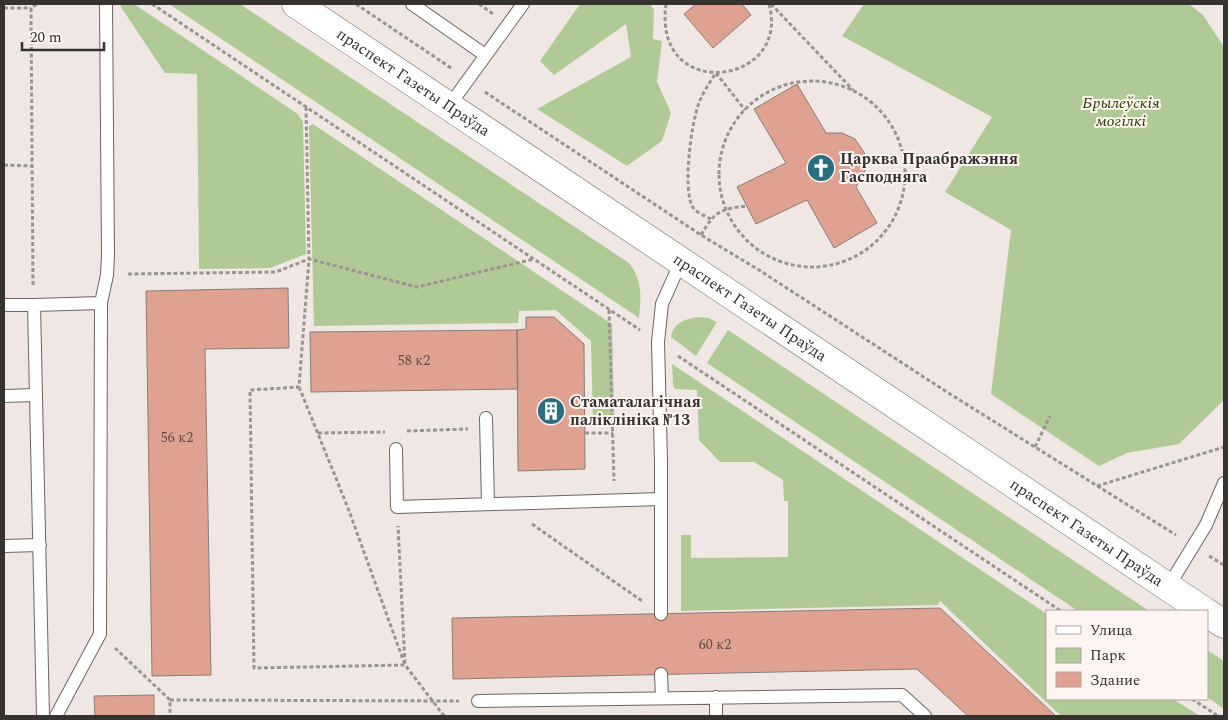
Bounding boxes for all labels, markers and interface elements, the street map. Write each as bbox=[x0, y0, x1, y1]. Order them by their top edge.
scale bar bbox=[22, 20, 105, 52]
street label: праспект Газеты Праўда bbox=[332, 22, 495, 143]
text: 20 m bbox=[30, 26, 62, 49]
park label: Брылеўскія могілкі bbox=[1082, 91, 1160, 133]
place label: Царква Праабражэння Гасподняга bbox=[840, 147, 1018, 189]
church icon: Царква Праабражэння Гасподняга bbox=[806, 153, 836, 183]
street label: праспект Газеты Праўда bbox=[668, 247, 832, 368]
house number: 58 к2 bbox=[398, 350, 430, 371]
place label: Стаматалагічная паліклініка №13 bbox=[570, 390, 701, 432]
building icon: Стаматалагічная паліклініка №13 bbox=[536, 396, 566, 426]
house number: 56 к2 bbox=[161, 427, 193, 448]
street label: праспект Газеты Праўда bbox=[1005, 472, 1168, 593]
legend bbox=[1046, 610, 1208, 700]
text: Улица bbox=[1090, 619, 1133, 642]
house number: 60 к2 bbox=[699, 634, 731, 655]
text: Парк bbox=[1090, 644, 1126, 667]
text: Здание bbox=[1090, 669, 1140, 692]

